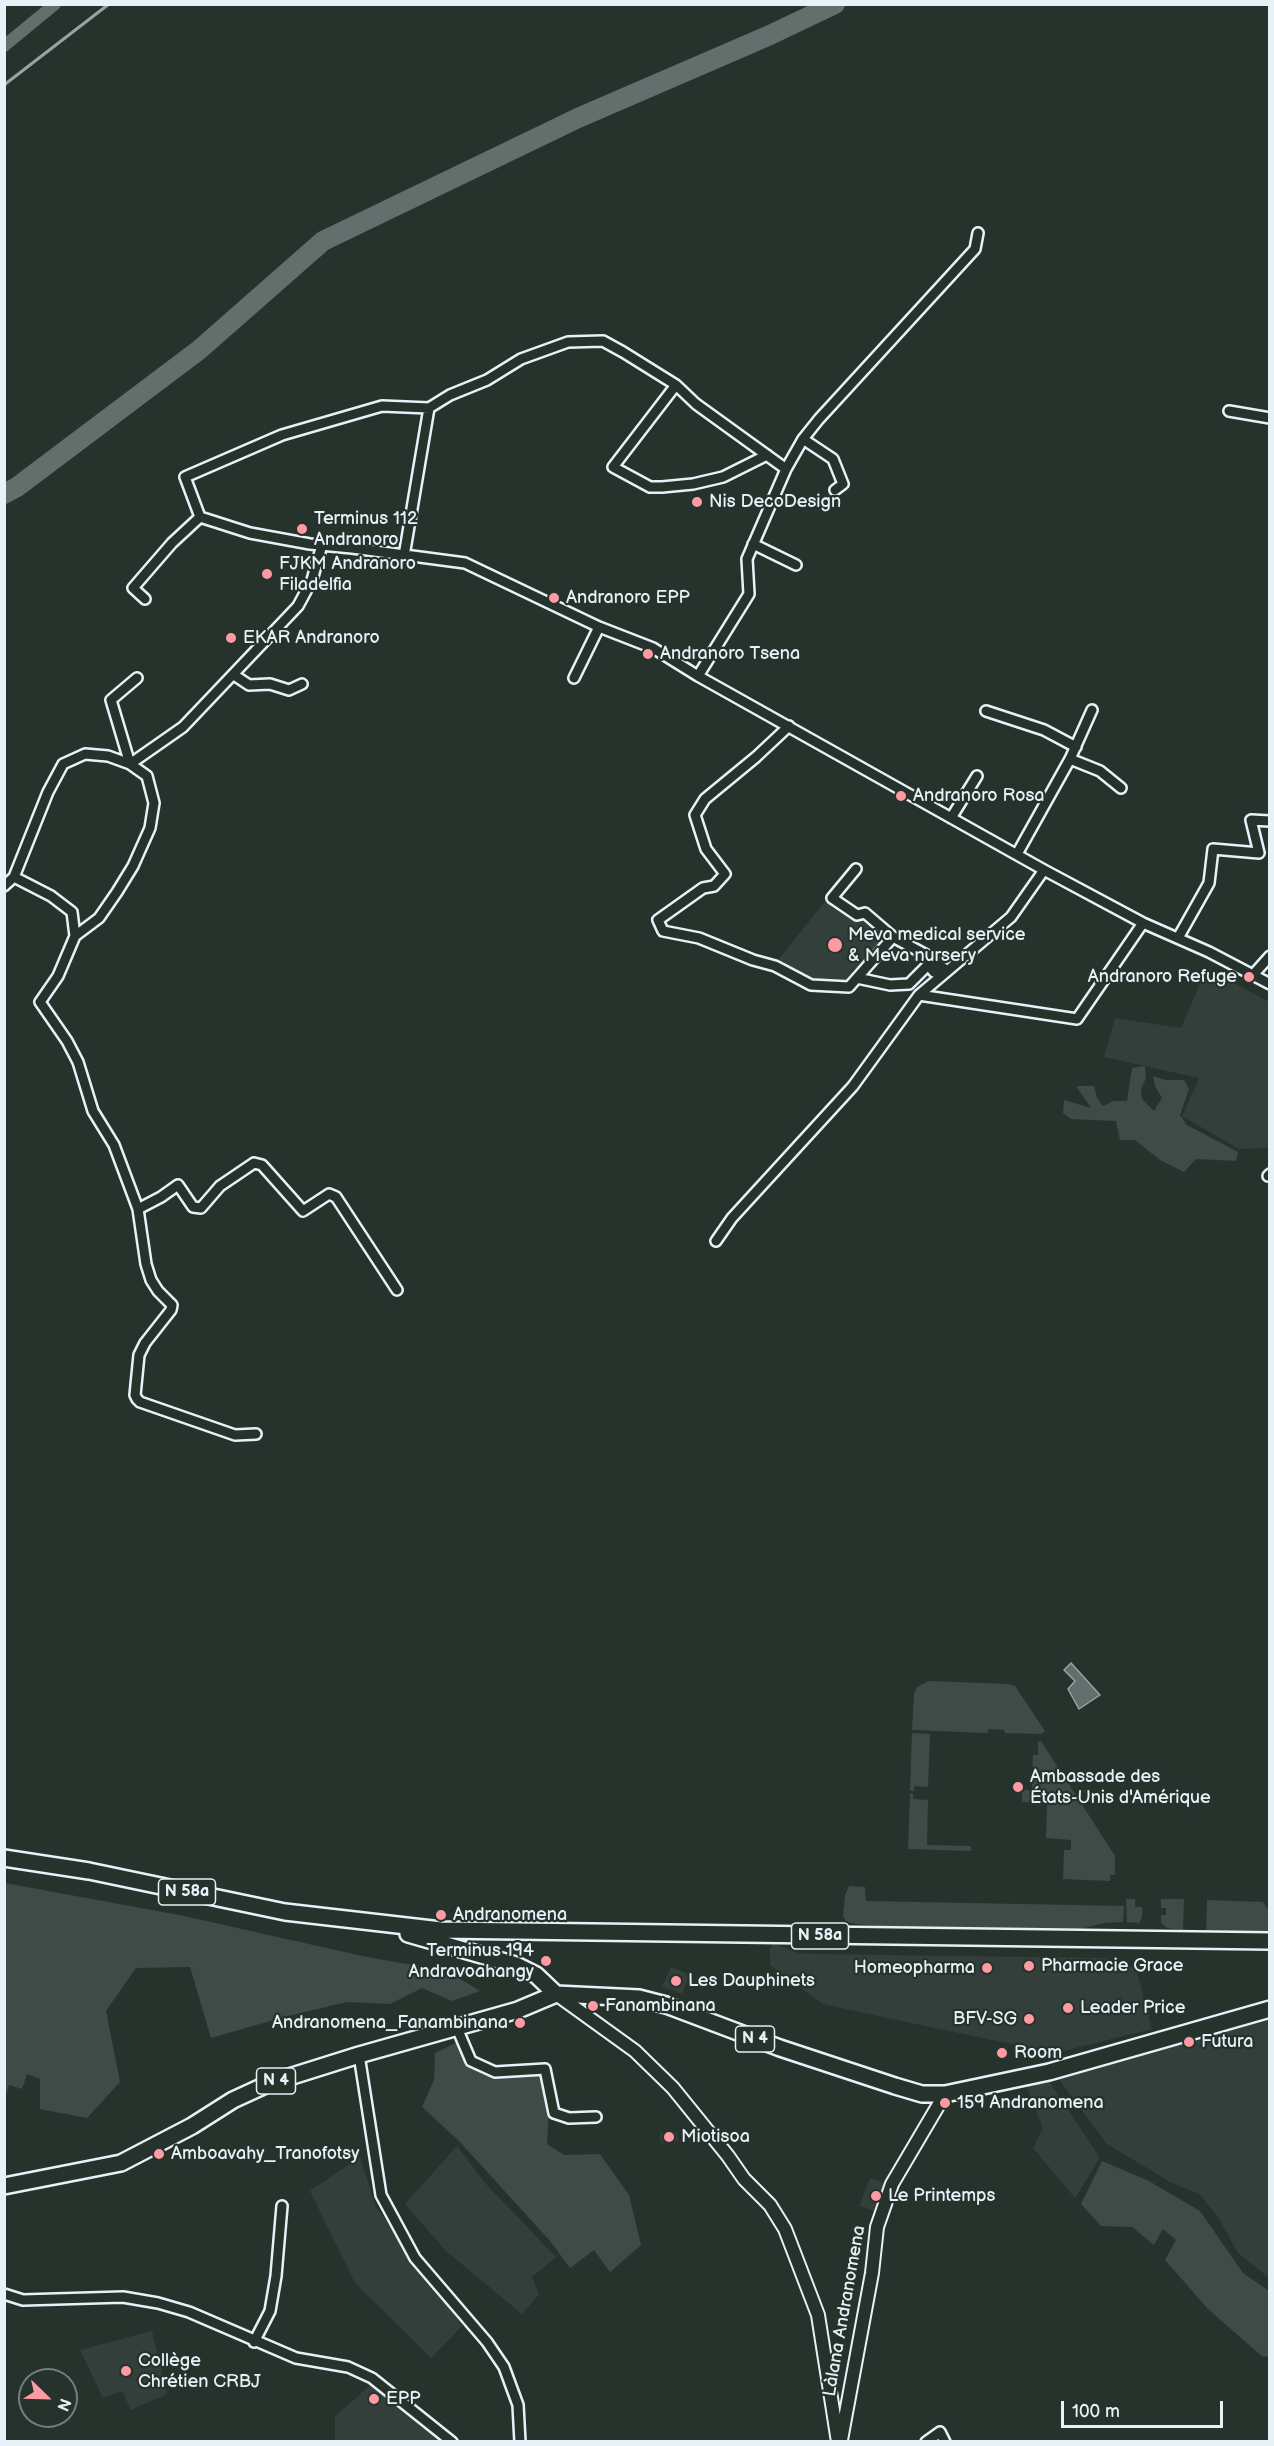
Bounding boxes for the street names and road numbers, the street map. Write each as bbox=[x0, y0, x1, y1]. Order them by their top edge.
road number: N 58a bbox=[158, 1879, 216, 1905]
road number: N 58a bbox=[792, 1923, 848, 1949]
road number: N 4 bbox=[736, 2026, 774, 2052]
road number: N 4 bbox=[256, 2068, 296, 2094]
street label: Làlana Andranomena bbox=[819, 2224, 871, 2398]

